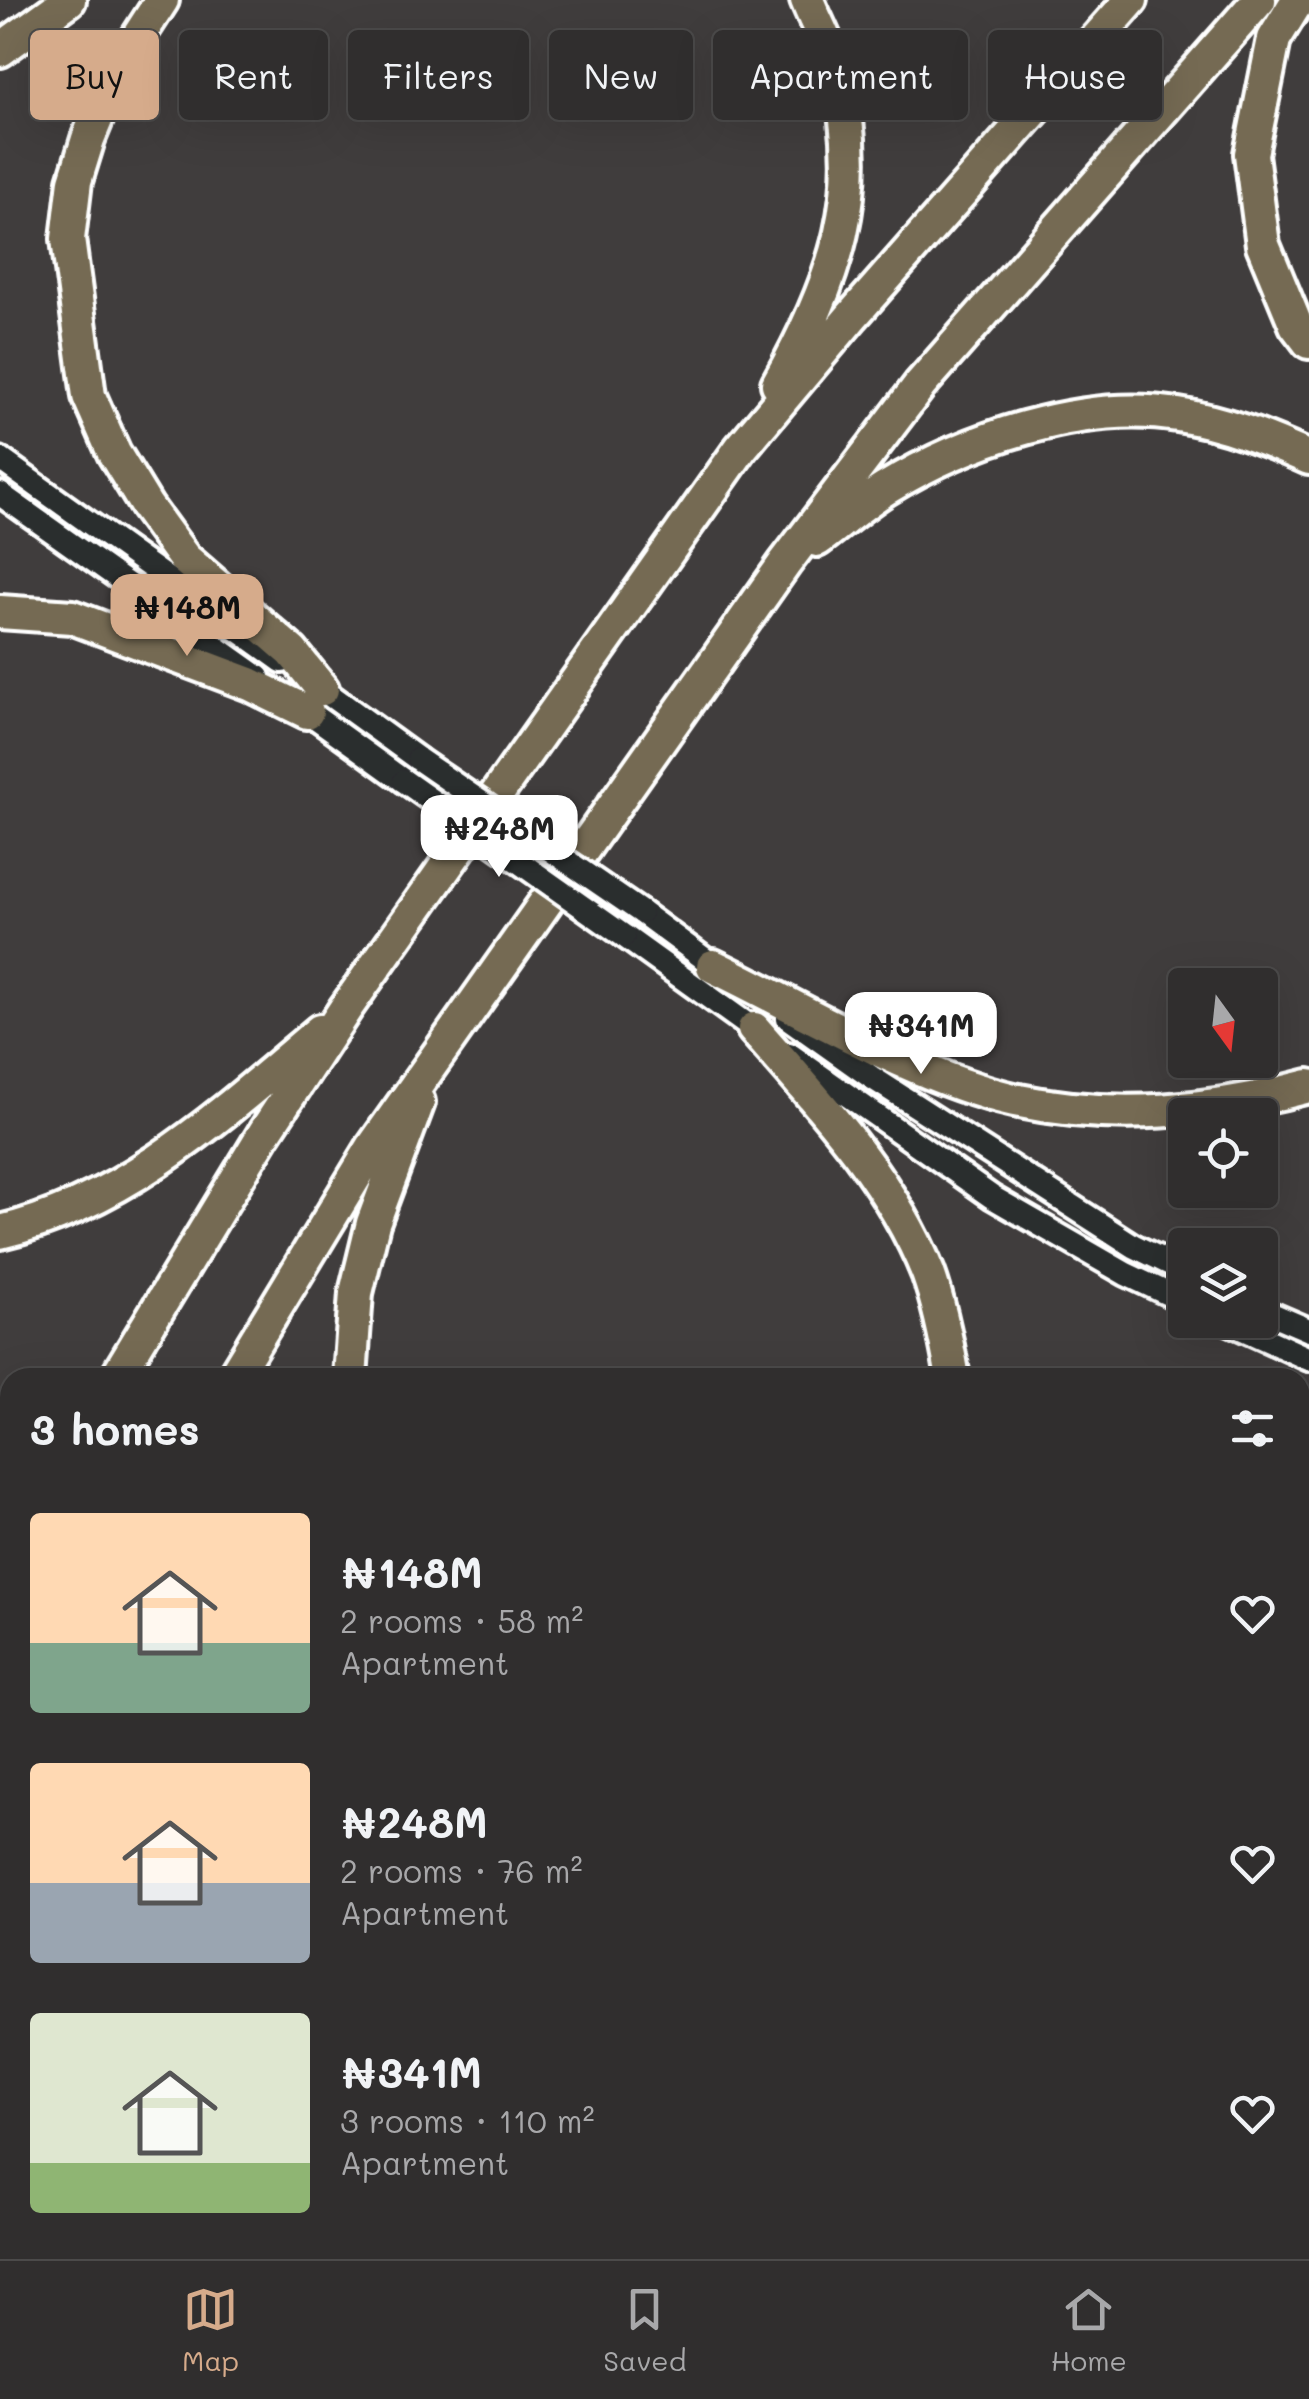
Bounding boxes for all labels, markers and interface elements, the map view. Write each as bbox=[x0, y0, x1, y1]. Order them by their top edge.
chip: Buy bbox=[30, 30, 159, 120]
chip: Rent bbox=[179, 30, 328, 120]
chip: Filters bbox=[348, 30, 529, 120]
chip: New bbox=[549, 30, 693, 120]
chip: Apartment bbox=[713, 30, 968, 120]
chip: House bbox=[988, 30, 1162, 120]
pin: ₦148M bbox=[117, 574, 257, 659]
text: ₦148M bbox=[133, 585, 242, 627]
pin: ₦248M bbox=[429, 795, 569, 880]
text: ₦248M bbox=[443, 806, 555, 848]
north arrow bbox=[1168, 968, 1278, 1078]
map controls bbox=[1168, 968, 1278, 1338]
pin: ₦341M bbox=[851, 992, 991, 1077]
text: ₦341M bbox=[867, 1003, 975, 1045]
button: locate bbox=[1168, 1098, 1278, 1208]
button: layers bbox=[1168, 1228, 1278, 1338]
text: 3 homes bbox=[30, 1401, 200, 1456]
icon: filters bbox=[1225, 1401, 1280, 1456]
text: ₦148M bbox=[340, 1544, 483, 1599]
icon: home bbox=[110, 1553, 230, 1673]
icon: heart bbox=[1225, 1586, 1280, 1641]
text: 2 rooms · 58 m² bbox=[340, 1599, 583, 1641]
text: Apartment bbox=[340, 1641, 509, 1683]
text: ₦248M bbox=[340, 1794, 488, 1849]
icon: home bbox=[110, 1803, 230, 1923]
icon: heart bbox=[1225, 1836, 1280, 1891]
text: 2 rooms · 76 m² bbox=[340, 1849, 583, 1891]
text: Apartment bbox=[340, 1891, 509, 1933]
text: ₦341M bbox=[340, 2044, 482, 2099]
icon: home bbox=[110, 2053, 230, 2173]
icon: heart bbox=[1225, 2086, 1280, 2141]
text: 3 rooms · 110 m² bbox=[340, 2099, 595, 2141]
text: Apartment bbox=[340, 2141, 509, 2183]
tab: Map bbox=[182, 2282, 239, 2378]
tab: Saved bbox=[603, 2282, 686, 2378]
tab: Home bbox=[1051, 2282, 1127, 2378]

